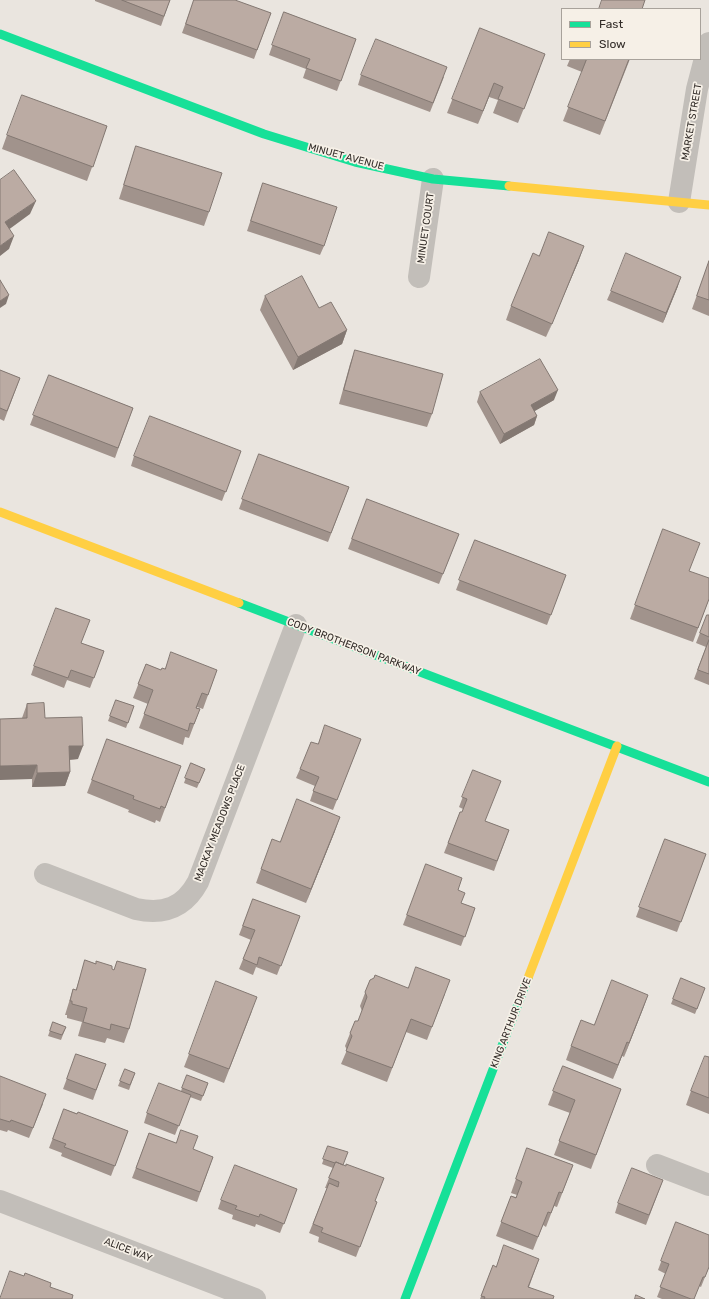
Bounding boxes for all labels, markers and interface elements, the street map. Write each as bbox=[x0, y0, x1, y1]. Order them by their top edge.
legend bbox=[561, 8, 701, 60]
text: Fast bbox=[599, 17, 623, 31]
text: Slow bbox=[599, 37, 626, 51]
street label: MARKET STREET bbox=[679, 83, 705, 161]
street label: MINUET AVENUE bbox=[307, 141, 385, 173]
street label: MINUET COURT bbox=[415, 192, 437, 264]
street label: CODY BROTHERSON PARKWAY bbox=[285, 616, 423, 678]
street label: MACKAY MEADOWS PLACE bbox=[192, 763, 248, 883]
street label: KING ARTHUR DRIVE bbox=[488, 976, 534, 1070]
street label: ALICE WAY bbox=[102, 1235, 154, 1265]

